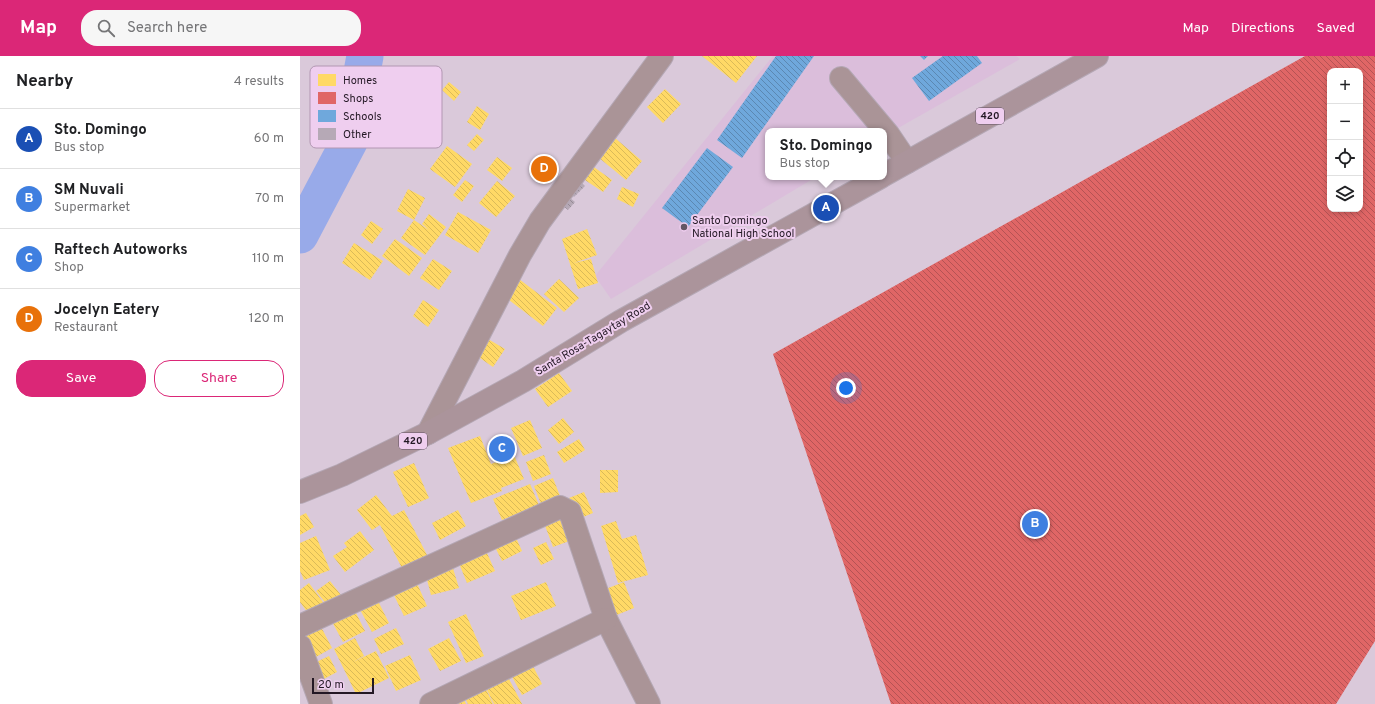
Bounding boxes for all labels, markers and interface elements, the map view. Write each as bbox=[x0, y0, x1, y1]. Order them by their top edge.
search box bbox=[81, 10, 361, 46]
text: Map bbox=[20, 16, 57, 40]
icon: search bbox=[95, 17, 117, 39]
text: Search here bbox=[127, 19, 207, 38]
text: Map bbox=[1183, 20, 1209, 37]
text: Directions bbox=[1231, 20, 1295, 37]
text: Saved bbox=[1317, 20, 1355, 37]
legend bbox=[310, 66, 442, 148]
map controls bbox=[1327, 68, 1363, 212]
button: + bbox=[1327, 68, 1363, 104]
text: Nearby bbox=[16, 71, 73, 93]
text: 4 results bbox=[234, 74, 284, 90]
text: Homes bbox=[343, 74, 377, 88]
text: Shops bbox=[343, 92, 373, 106]
button: − bbox=[1327, 104, 1363, 140]
road number: 420 bbox=[976, 108, 1004, 124]
text: Schools bbox=[343, 110, 382, 124]
text: Sto. Domingo bbox=[54, 121, 147, 140]
text: Other bbox=[343, 128, 372, 142]
popup bbox=[765, 128, 887, 180]
text: A bbox=[24, 131, 34, 147]
text: 60 m bbox=[254, 131, 284, 147]
text: Sto. Domingo bbox=[780, 137, 872, 156]
text: Bus stop bbox=[54, 140, 104, 156]
button: locate bbox=[1327, 140, 1363, 176]
pin: D bbox=[531, 154, 557, 184]
text: Bus stop bbox=[780, 156, 830, 172]
button: layers bbox=[1327, 176, 1363, 212]
text: SM Nuvali bbox=[54, 181, 124, 200]
text: B bbox=[25, 191, 33, 207]
text: 70 m bbox=[255, 191, 284, 207]
pin: A bbox=[813, 193, 839, 223]
text: Supermarket bbox=[54, 200, 130, 216]
place label: Santo Domingo National High School bbox=[692, 214, 794, 241]
marker: Santo Domingo National High School bbox=[679, 222, 689, 232]
text: Raftech Autoworks bbox=[54, 241, 188, 260]
text: C bbox=[25, 251, 33, 267]
text: 110 m bbox=[252, 251, 284, 267]
text: Shop bbox=[54, 260, 84, 276]
street label: Santa Rosa-Tagaytay Road bbox=[533, 299, 653, 379]
text: Jocelyn Eatery bbox=[54, 301, 159, 320]
text: D bbox=[24, 311, 34, 327]
text: 120 m bbox=[249, 311, 284, 327]
text: Restaurant bbox=[54, 320, 118, 336]
button: Save bbox=[16, 360, 146, 397]
button: Share bbox=[154, 360, 284, 397]
your location bbox=[836, 378, 856, 398]
road number: 420 bbox=[399, 433, 427, 449]
pin: C bbox=[489, 434, 515, 464]
pin: B bbox=[1022, 509, 1048, 539]
scale bar bbox=[312, 676, 374, 695]
text: 20 m bbox=[318, 678, 344, 692]

